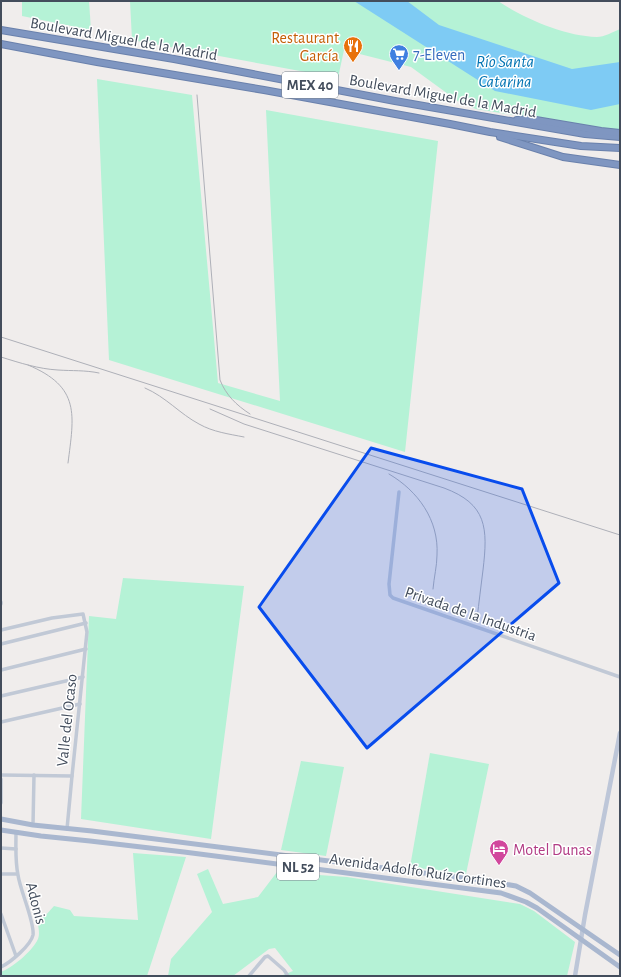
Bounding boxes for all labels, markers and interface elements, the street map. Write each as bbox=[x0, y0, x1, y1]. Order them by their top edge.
street label: Boulevard Miguel de la Madrid bbox=[29, 15, 219, 63]
place label: Restaurant García bbox=[271, 30, 339, 64]
restaurant icon: Restaurant García bbox=[342, 35, 364, 63]
supermarket icon: 7-Eleven bbox=[388, 43, 410, 71]
place label: 7-Eleven bbox=[413, 47, 465, 63]
water label: Río Santa Catarina bbox=[476, 53, 534, 90]
road number: MEX 40 bbox=[282, 72, 338, 98]
street label: Boulevard Miguel de la Madrid bbox=[348, 72, 538, 120]
street label: Privada de la Industria bbox=[403, 584, 538, 644]
street label: Valle del Ocaso bbox=[54, 673, 80, 767]
hotel icon: Motel Dunas bbox=[488, 838, 510, 866]
place label: Motel Dunas bbox=[513, 842, 592, 858]
street label: Avenida Adolfo Ruíz Cortines bbox=[328, 851, 508, 891]
road number: NL 52 bbox=[277, 854, 319, 880]
street label: Adonis bbox=[23, 880, 49, 926]

